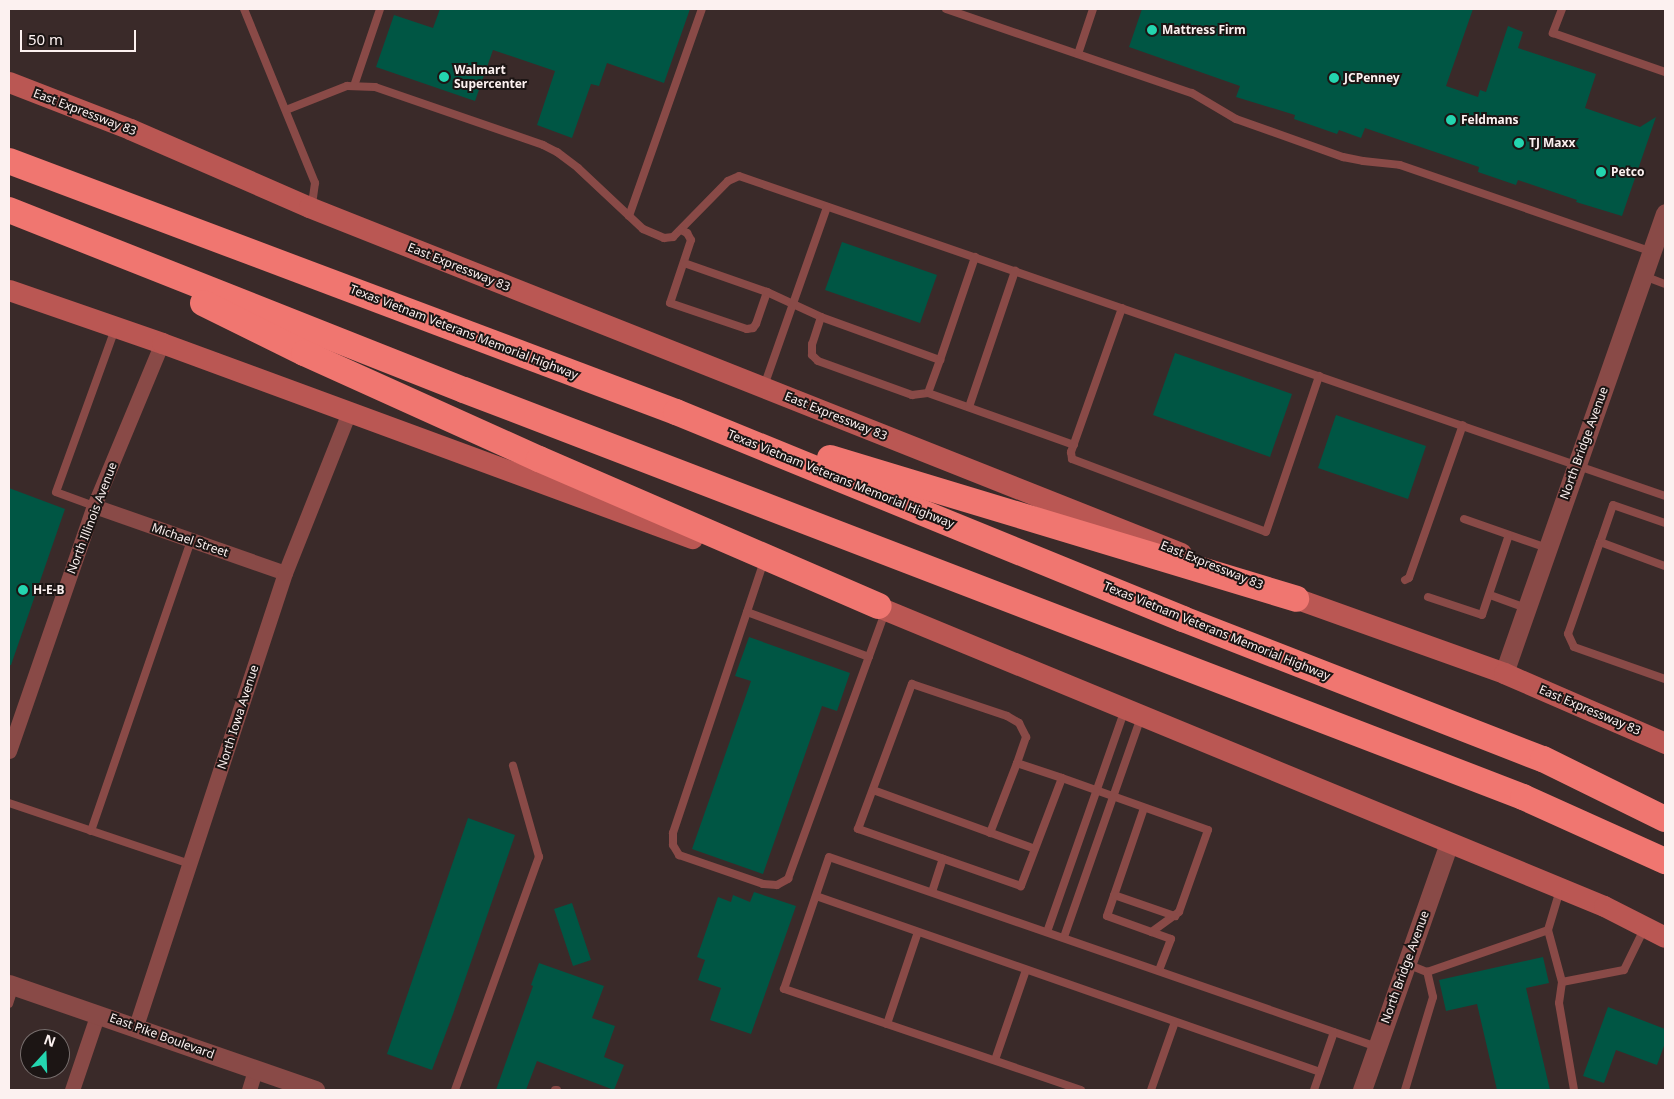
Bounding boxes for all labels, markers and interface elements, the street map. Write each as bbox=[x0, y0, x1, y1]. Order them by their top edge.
scale bar bbox=[22, 20, 139, 52]
place label: Mattress Firm bbox=[1162, 23, 1246, 37]
marker: Mattress Firm bbox=[1146, 24, 1158, 36]
text: 50 m bbox=[28, 29, 63, 49]
place label: Walmart Supercenter bbox=[454, 63, 527, 91]
marker: Walmart Supercenter bbox=[438, 71, 450, 83]
place label: JCPenney bbox=[1344, 71, 1400, 85]
marker: JCPenney bbox=[1328, 72, 1340, 84]
street label: East Expressway 83 bbox=[31, 86, 139, 138]
place label: Feldmans bbox=[1461, 113, 1519, 127]
marker: Feldmans bbox=[1445, 114, 1457, 126]
place label: TJ Maxx bbox=[1529, 136, 1575, 150]
marker: TJ Maxx bbox=[1513, 137, 1525, 149]
place label: Petco bbox=[1611, 165, 1645, 179]
marker: Petco bbox=[1595, 166, 1607, 178]
street label: East Expressway 83 bbox=[406, 240, 512, 294]
street label: Texas Vietnam Veterans Memorial Highway bbox=[348, 282, 580, 382]
street label: North Bridge Avenue bbox=[1557, 385, 1611, 501]
street label: East Expressway 83 bbox=[783, 389, 889, 443]
street label: Texas Vietnam Veterans Memorial Highway bbox=[726, 427, 956, 531]
street label: North Illinois Avenue bbox=[64, 460, 120, 576]
street label: Michael Street bbox=[150, 520, 230, 560]
street label: East Expressway 83 bbox=[1159, 538, 1265, 592]
street label: Texas Vietnam Veterans Memorial Highway bbox=[1102, 579, 1332, 683]
place label: H-E-B bbox=[33, 583, 65, 597]
marker: H-E-B bbox=[17, 584, 29, 596]
street label: North Iowa Avenue bbox=[214, 663, 262, 771]
street label: East Expressway 83 bbox=[1537, 682, 1643, 738]
street label: North Bridge Avenue bbox=[1378, 909, 1432, 1025]
street label: East Pike Boulevard bbox=[108, 1010, 216, 1062]
north arrow bbox=[20, 1029, 70, 1079]
text: N bbox=[41, 1029, 59, 1051]

